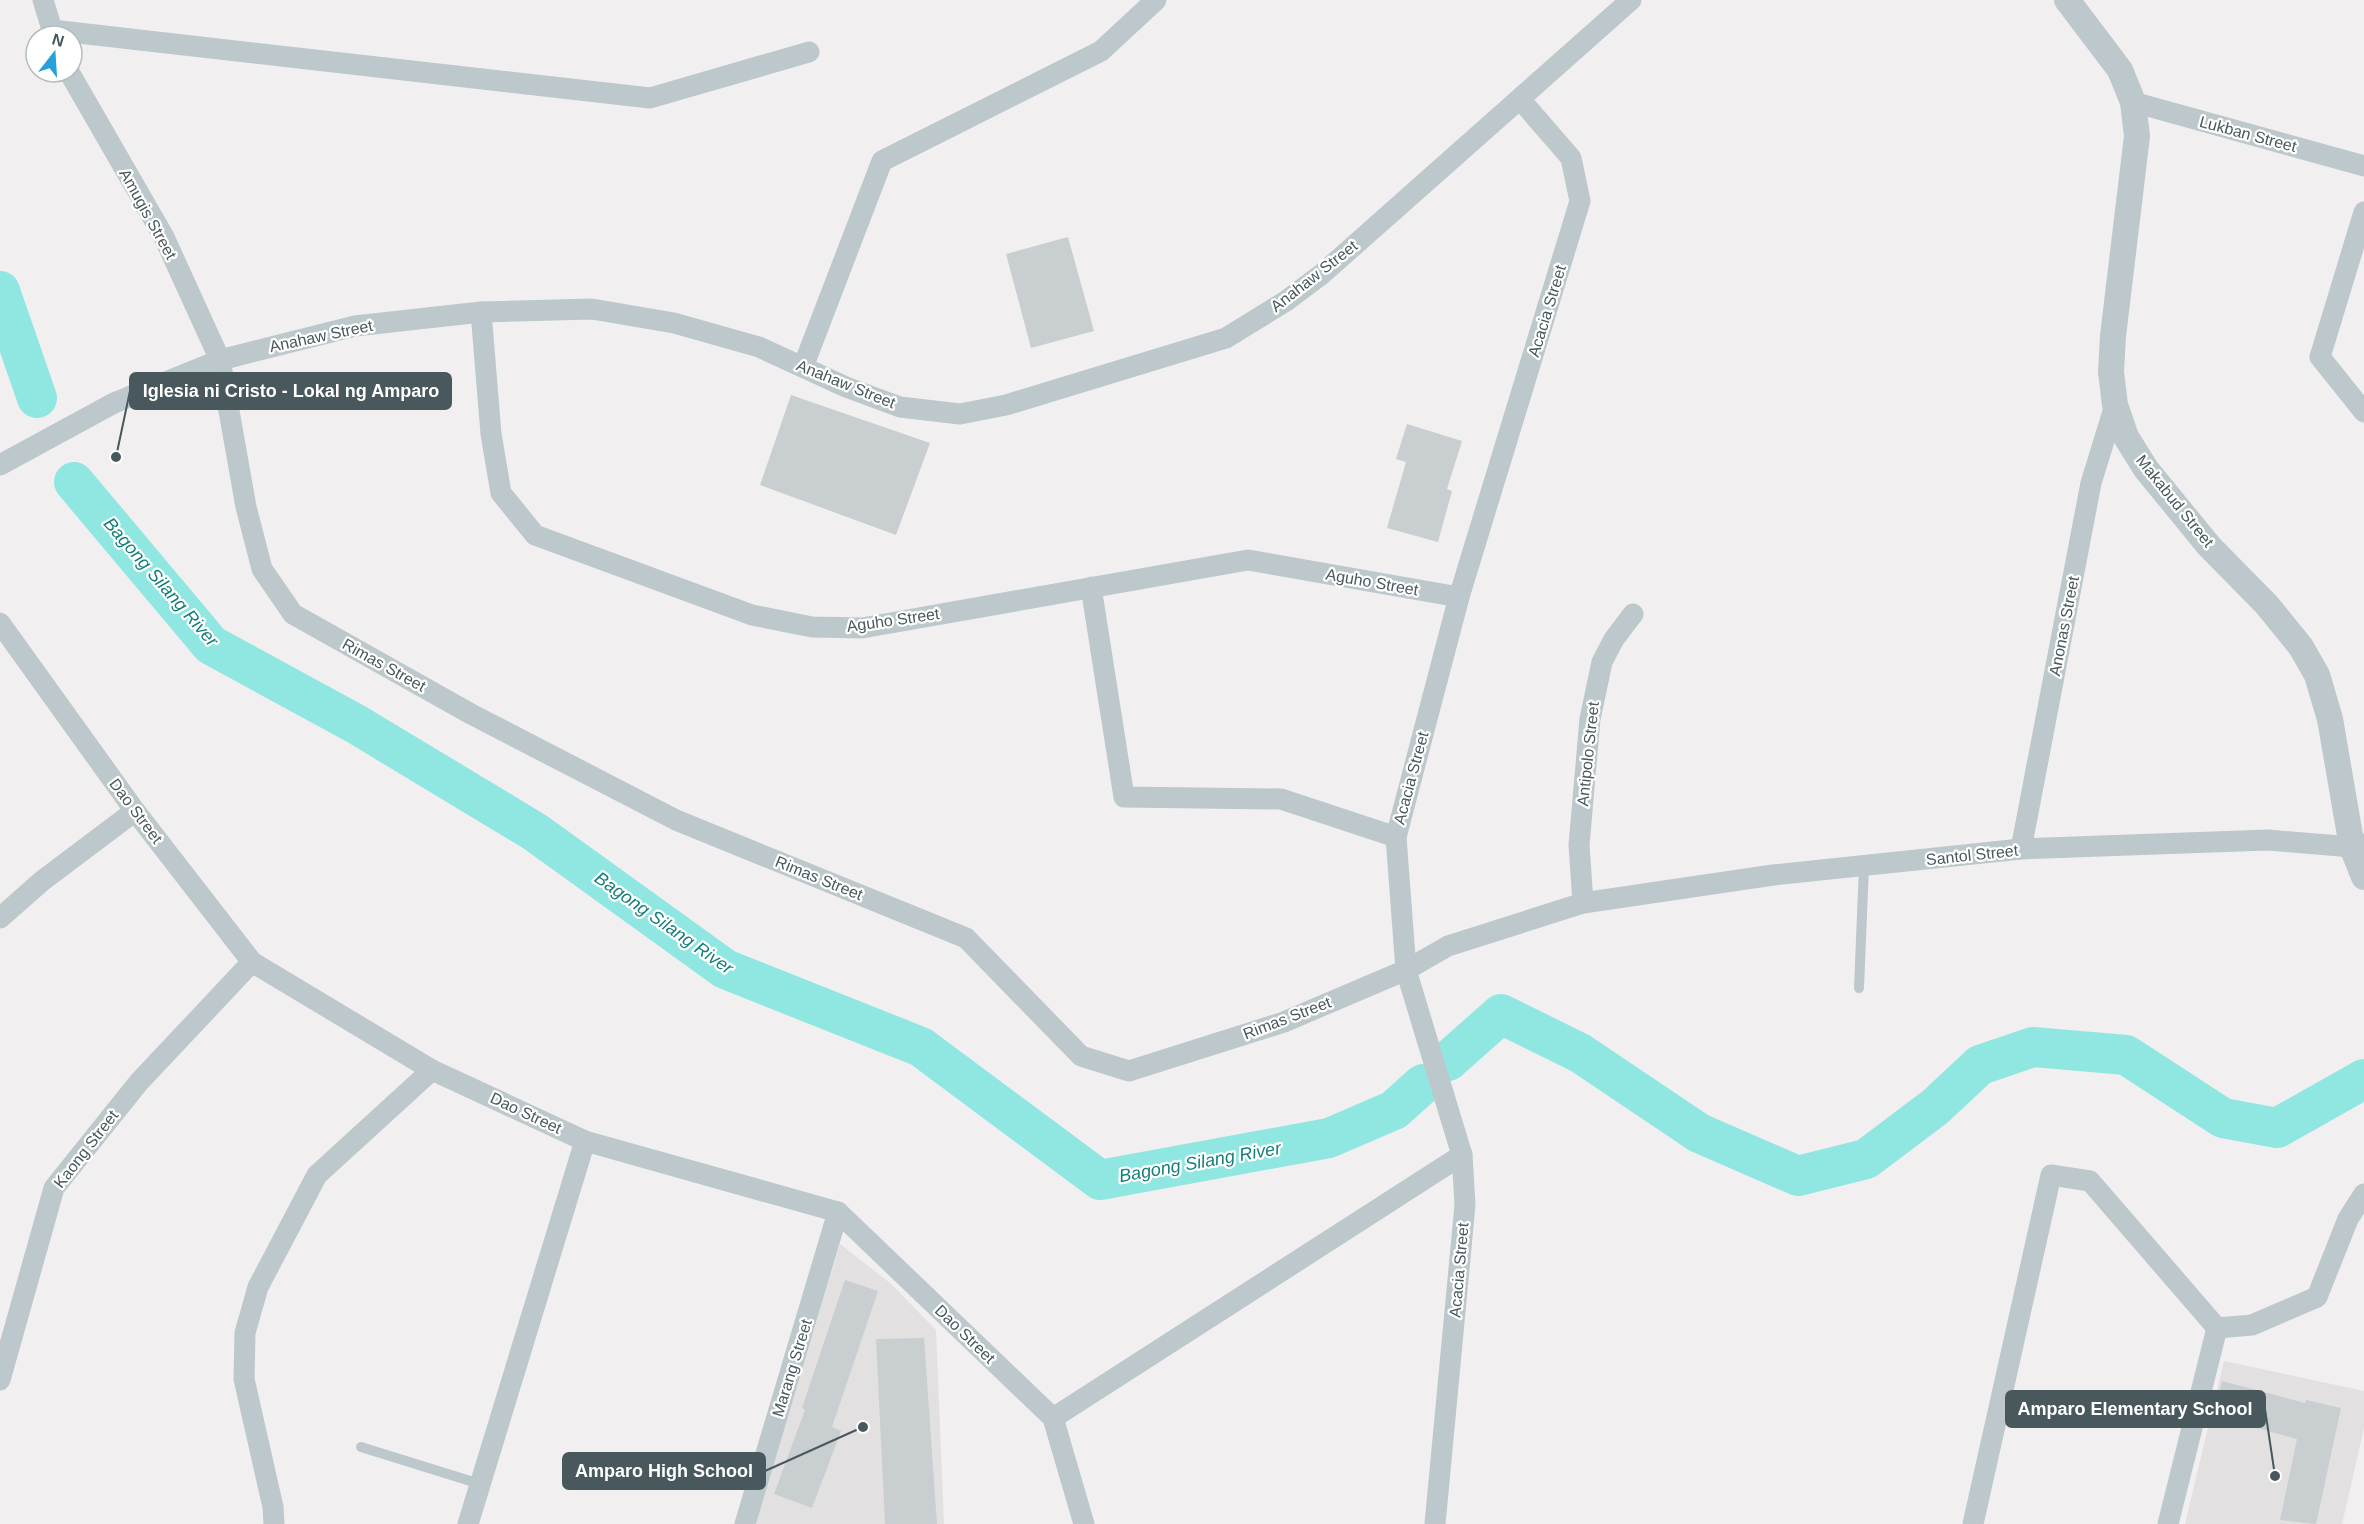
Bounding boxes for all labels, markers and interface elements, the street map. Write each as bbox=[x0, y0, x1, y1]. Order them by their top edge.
north arrow bbox=[24, 24, 84, 84]
text: N bbox=[50, 30, 66, 50]
street label: Lukban Street bbox=[2198, 113, 2299, 155]
street label: Amugis Street bbox=[116, 166, 180, 263]
street label: Anahaw Street bbox=[1267, 237, 1361, 315]
street label: Acacia Street bbox=[1525, 262, 1569, 359]
street label: Anahaw Street bbox=[268, 317, 375, 355]
street label: Anahaw Street bbox=[794, 356, 898, 412]
callout: Iglesia ni Cristo - Lokal ng Amparo bbox=[130, 373, 451, 409]
text: Iglesia ni Cristo - Lokal ng Amparo bbox=[143, 381, 439, 401]
street label: Makabud Street bbox=[2133, 452, 2217, 551]
water label: Bagong Silang River bbox=[100, 514, 223, 651]
street label: Aguho Street bbox=[1325, 566, 1420, 599]
street label: Anonas Street bbox=[2046, 574, 2082, 677]
street label: Aguho Street bbox=[846, 605, 941, 635]
street label: Rimas Street bbox=[339, 635, 429, 695]
street label: Antipolo Street bbox=[1574, 700, 1602, 807]
street label: Acacia Street bbox=[1390, 729, 1432, 826]
street label: Dao Street bbox=[106, 775, 166, 847]
street label: Santol Street bbox=[1925, 842, 2019, 868]
street label: Rimas Street bbox=[773, 853, 866, 903]
water label: Bagong Silang River bbox=[591, 868, 738, 979]
street label: Rimas Street bbox=[1241, 993, 1334, 1043]
street label: Dao Street bbox=[488, 1089, 565, 1137]
street label: Kaong Street bbox=[51, 1107, 122, 1191]
water label: Bagong Silang River bbox=[1117, 1138, 1284, 1186]
street label: Acacia Street bbox=[1446, 1221, 1472, 1318]
street label: Dao Street bbox=[932, 1301, 999, 1367]
street label: Marang Street bbox=[769, 1317, 815, 1419]
callout: Amparo Elementary School bbox=[2006, 1391, 2265, 1427]
text: Amparo Elementary School bbox=[2017, 1399, 2253, 1419]
callout: Amparo High School bbox=[563, 1453, 765, 1489]
text: Amparo High School bbox=[575, 1461, 753, 1481]

